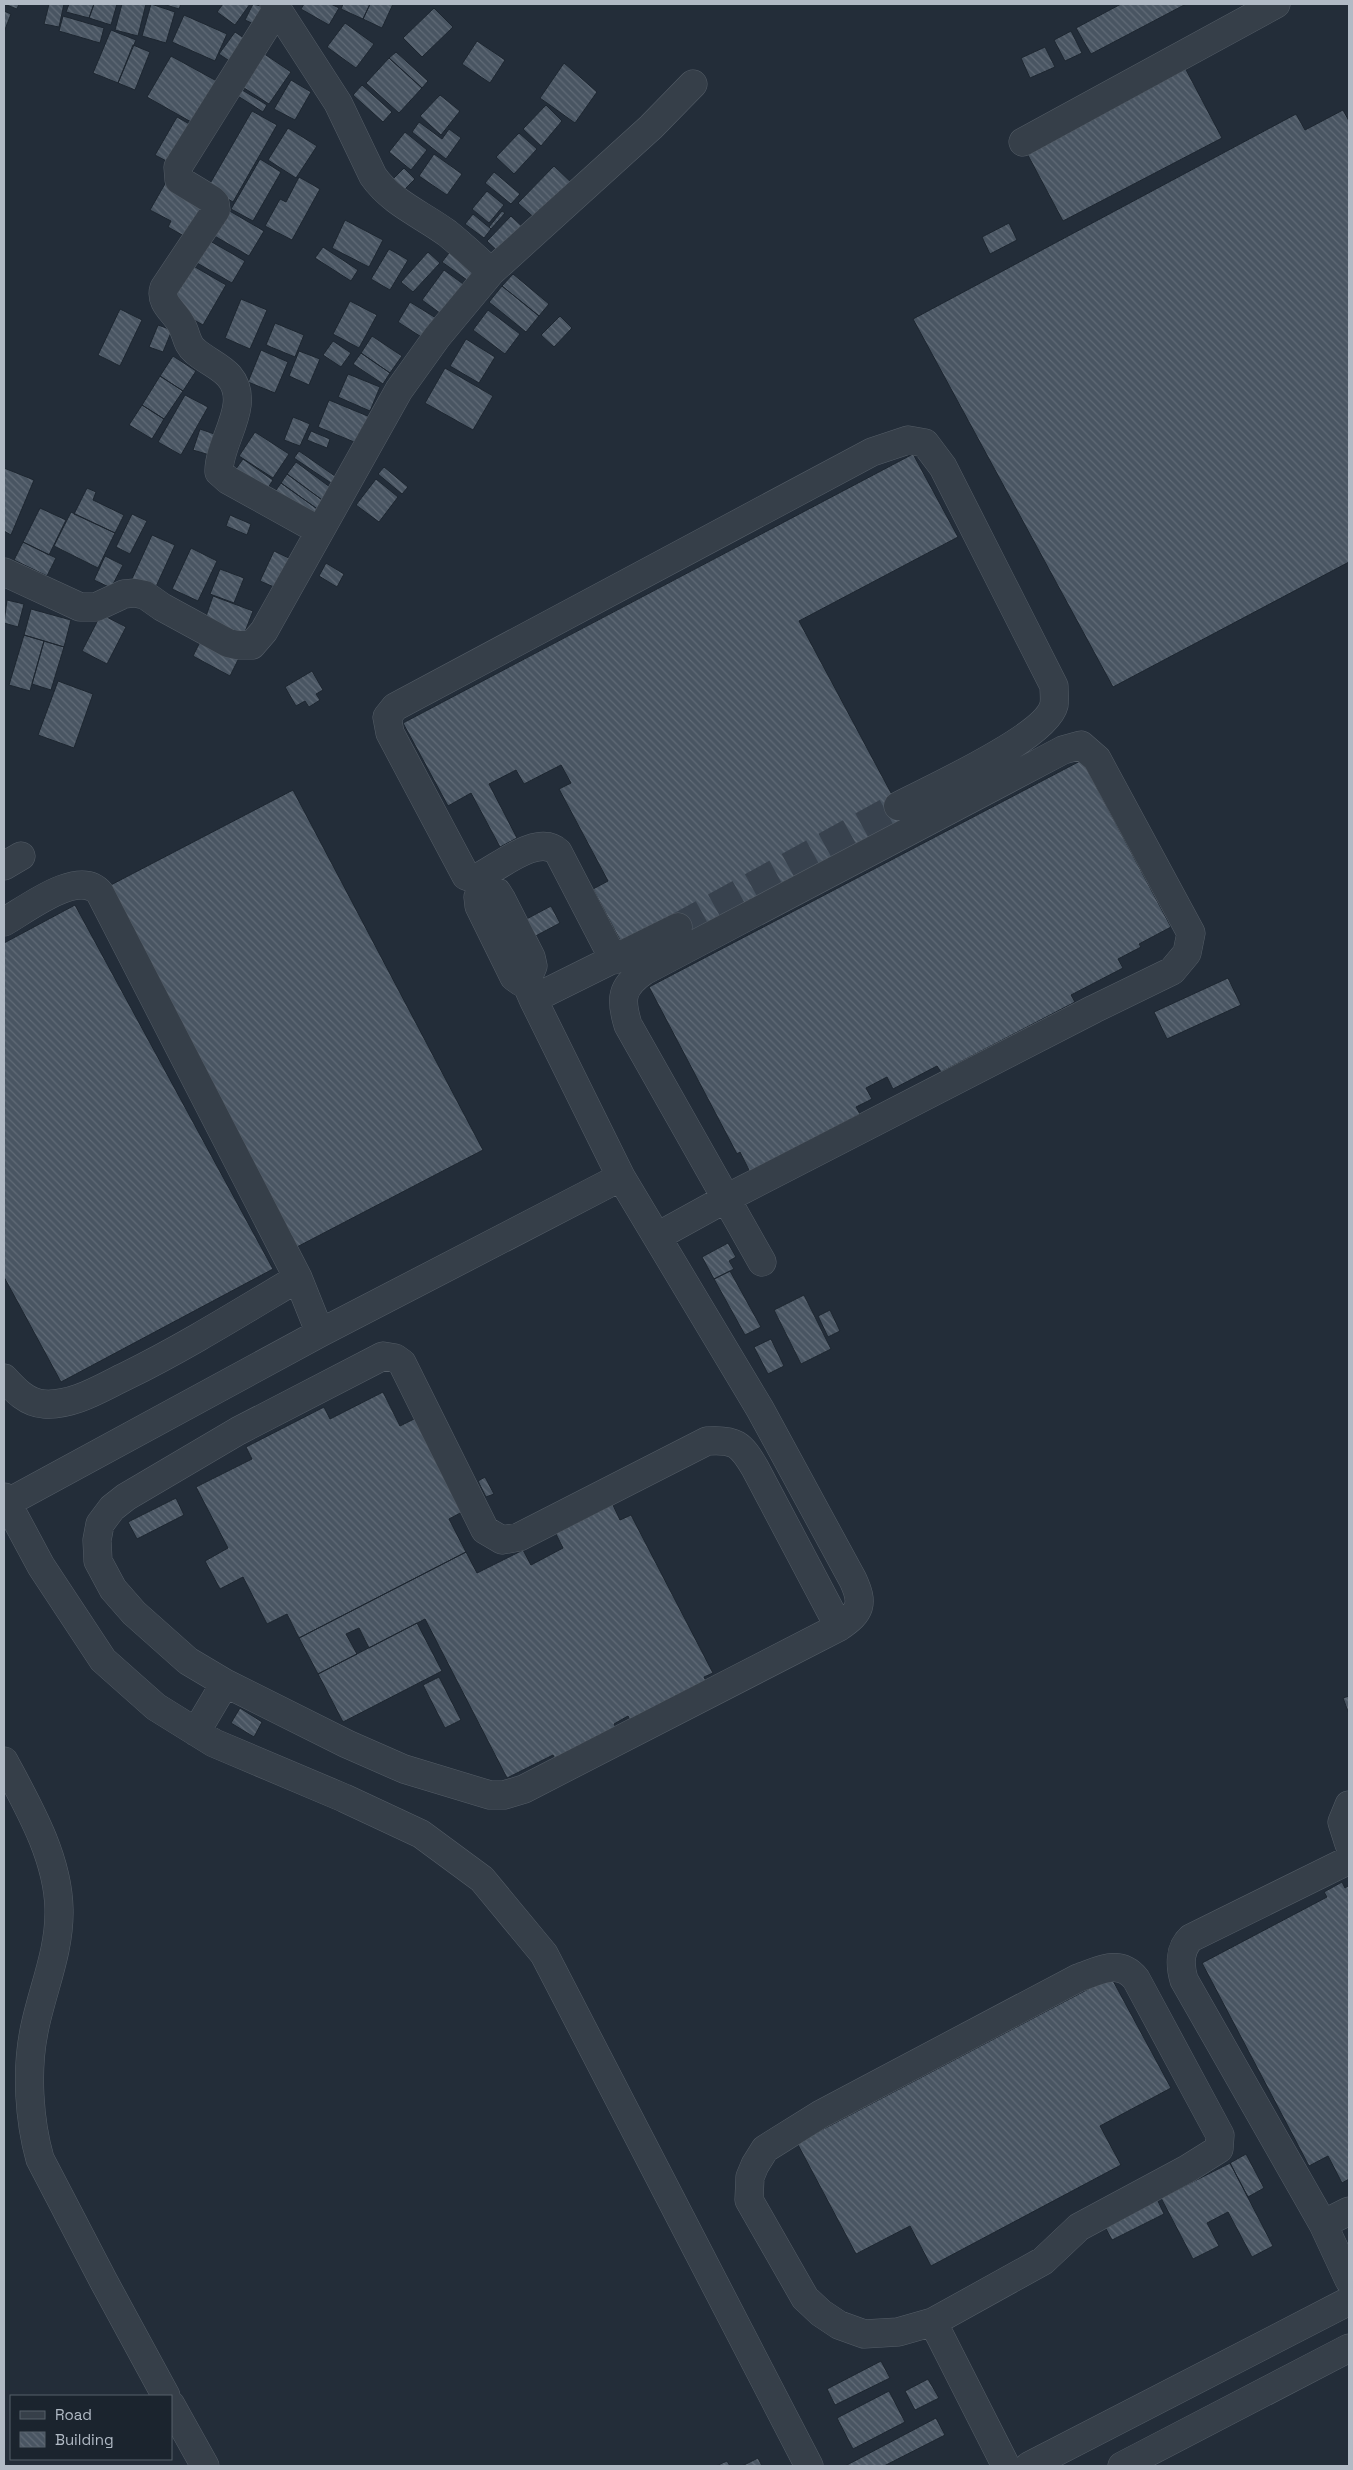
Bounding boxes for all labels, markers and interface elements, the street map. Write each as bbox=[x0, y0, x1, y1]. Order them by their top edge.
legend bbox=[10, 2395, 172, 2460]
text: Road bbox=[55, 2405, 92, 2424]
text: Building bbox=[55, 2430, 114, 2449]

